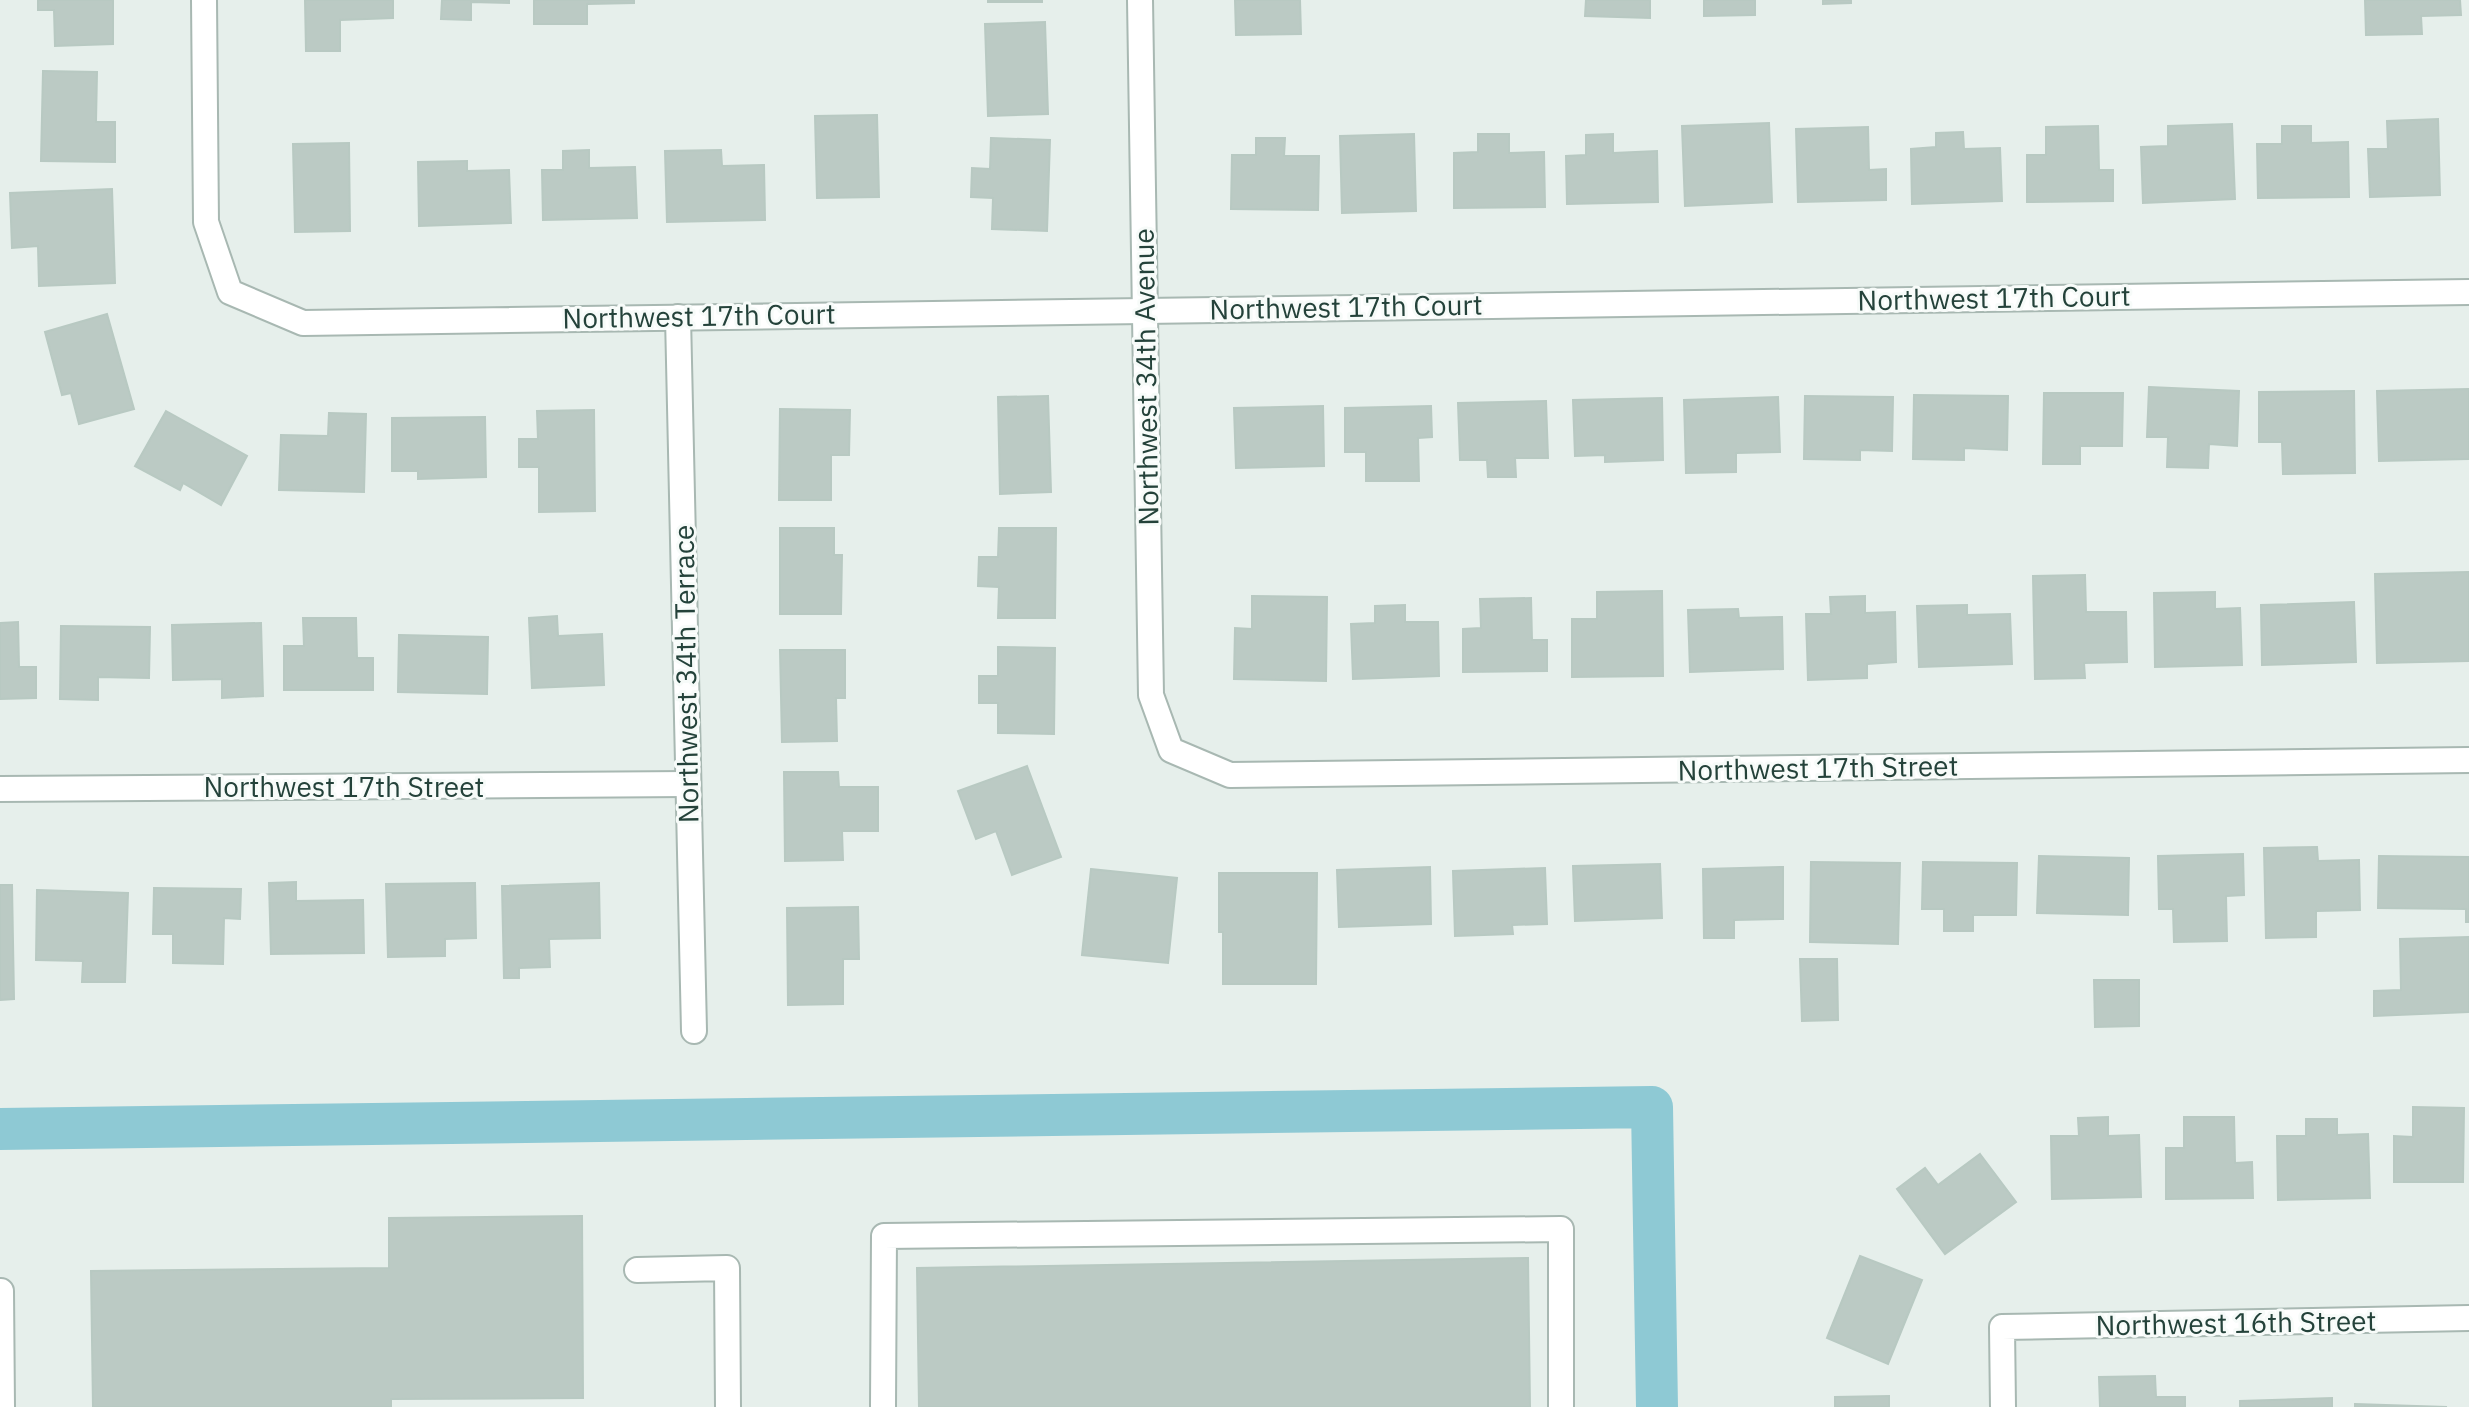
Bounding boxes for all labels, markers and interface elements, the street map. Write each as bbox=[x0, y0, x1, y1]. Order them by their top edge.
street label: Northwest 34th Avenue bbox=[1124, 228, 1167, 526]
street label: Northwest 17th Court bbox=[1857, 277, 2131, 318]
street label: Northwest 17th Court bbox=[1209, 286, 1483, 327]
street label: Northwest 17th Court bbox=[562, 295, 836, 336]
street label: Northwest 34th Terrace bbox=[664, 525, 707, 823]
street label: Northwest 17th Street bbox=[1677, 747, 1959, 788]
street label: Northwest 17th Street bbox=[204, 768, 484, 805]
street label: Northwest 16th Street bbox=[2095, 1302, 2377, 1343]

